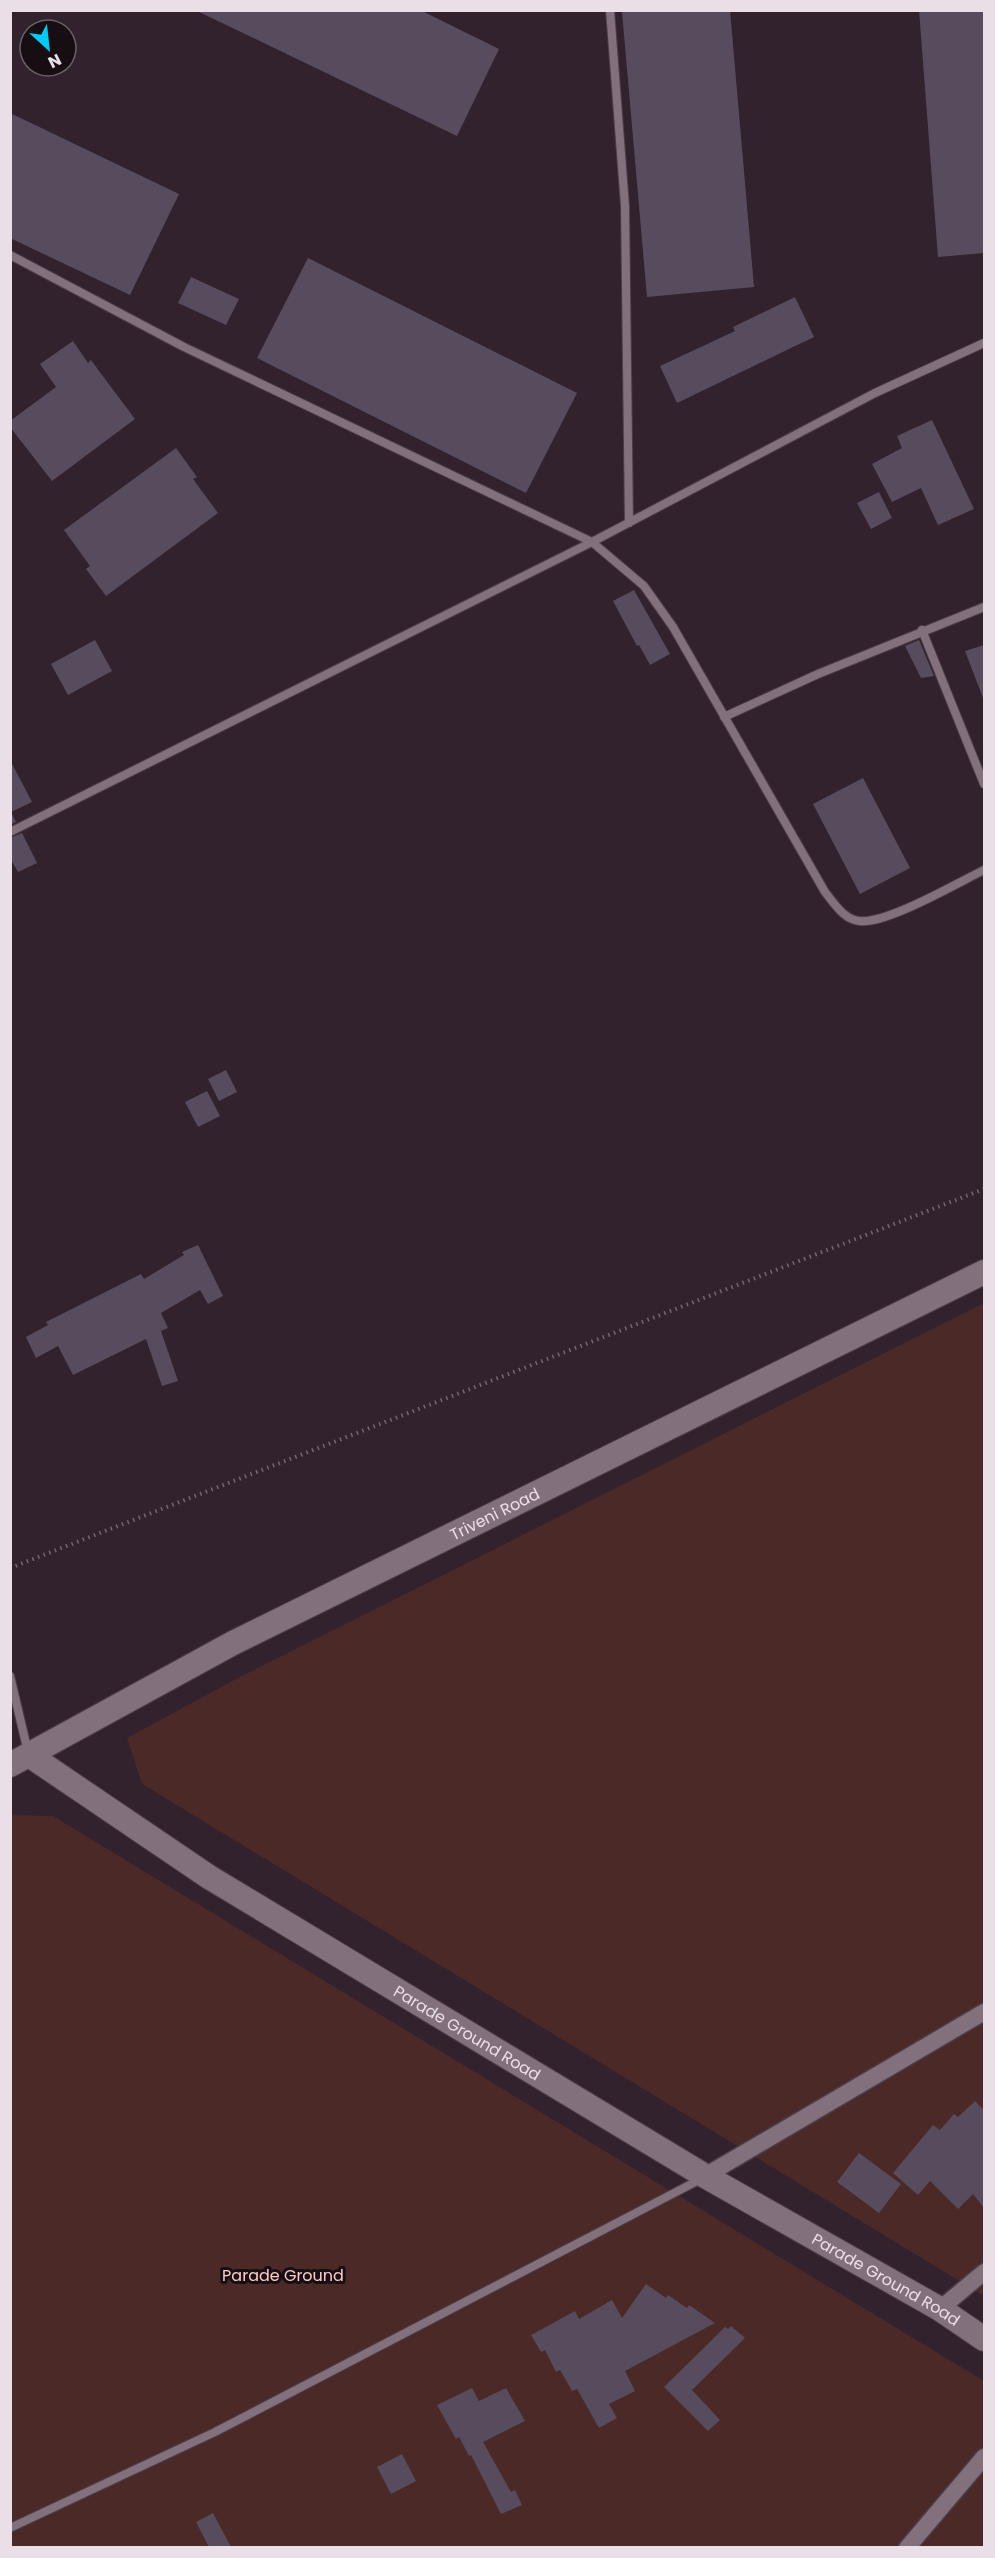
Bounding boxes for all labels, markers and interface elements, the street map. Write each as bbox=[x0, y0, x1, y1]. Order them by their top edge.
north arrow bbox=[18, 18, 78, 78]
text: N bbox=[44, 48, 65, 74]
street label: Triveni Road bbox=[446, 1482, 544, 1546]
street label: Parade Ground Road bbox=[389, 1980, 545, 2086]
street label: Parade Ground Road bbox=[807, 2228, 965, 2331]
park label: Parade Ground bbox=[222, 2264, 344, 2287]

